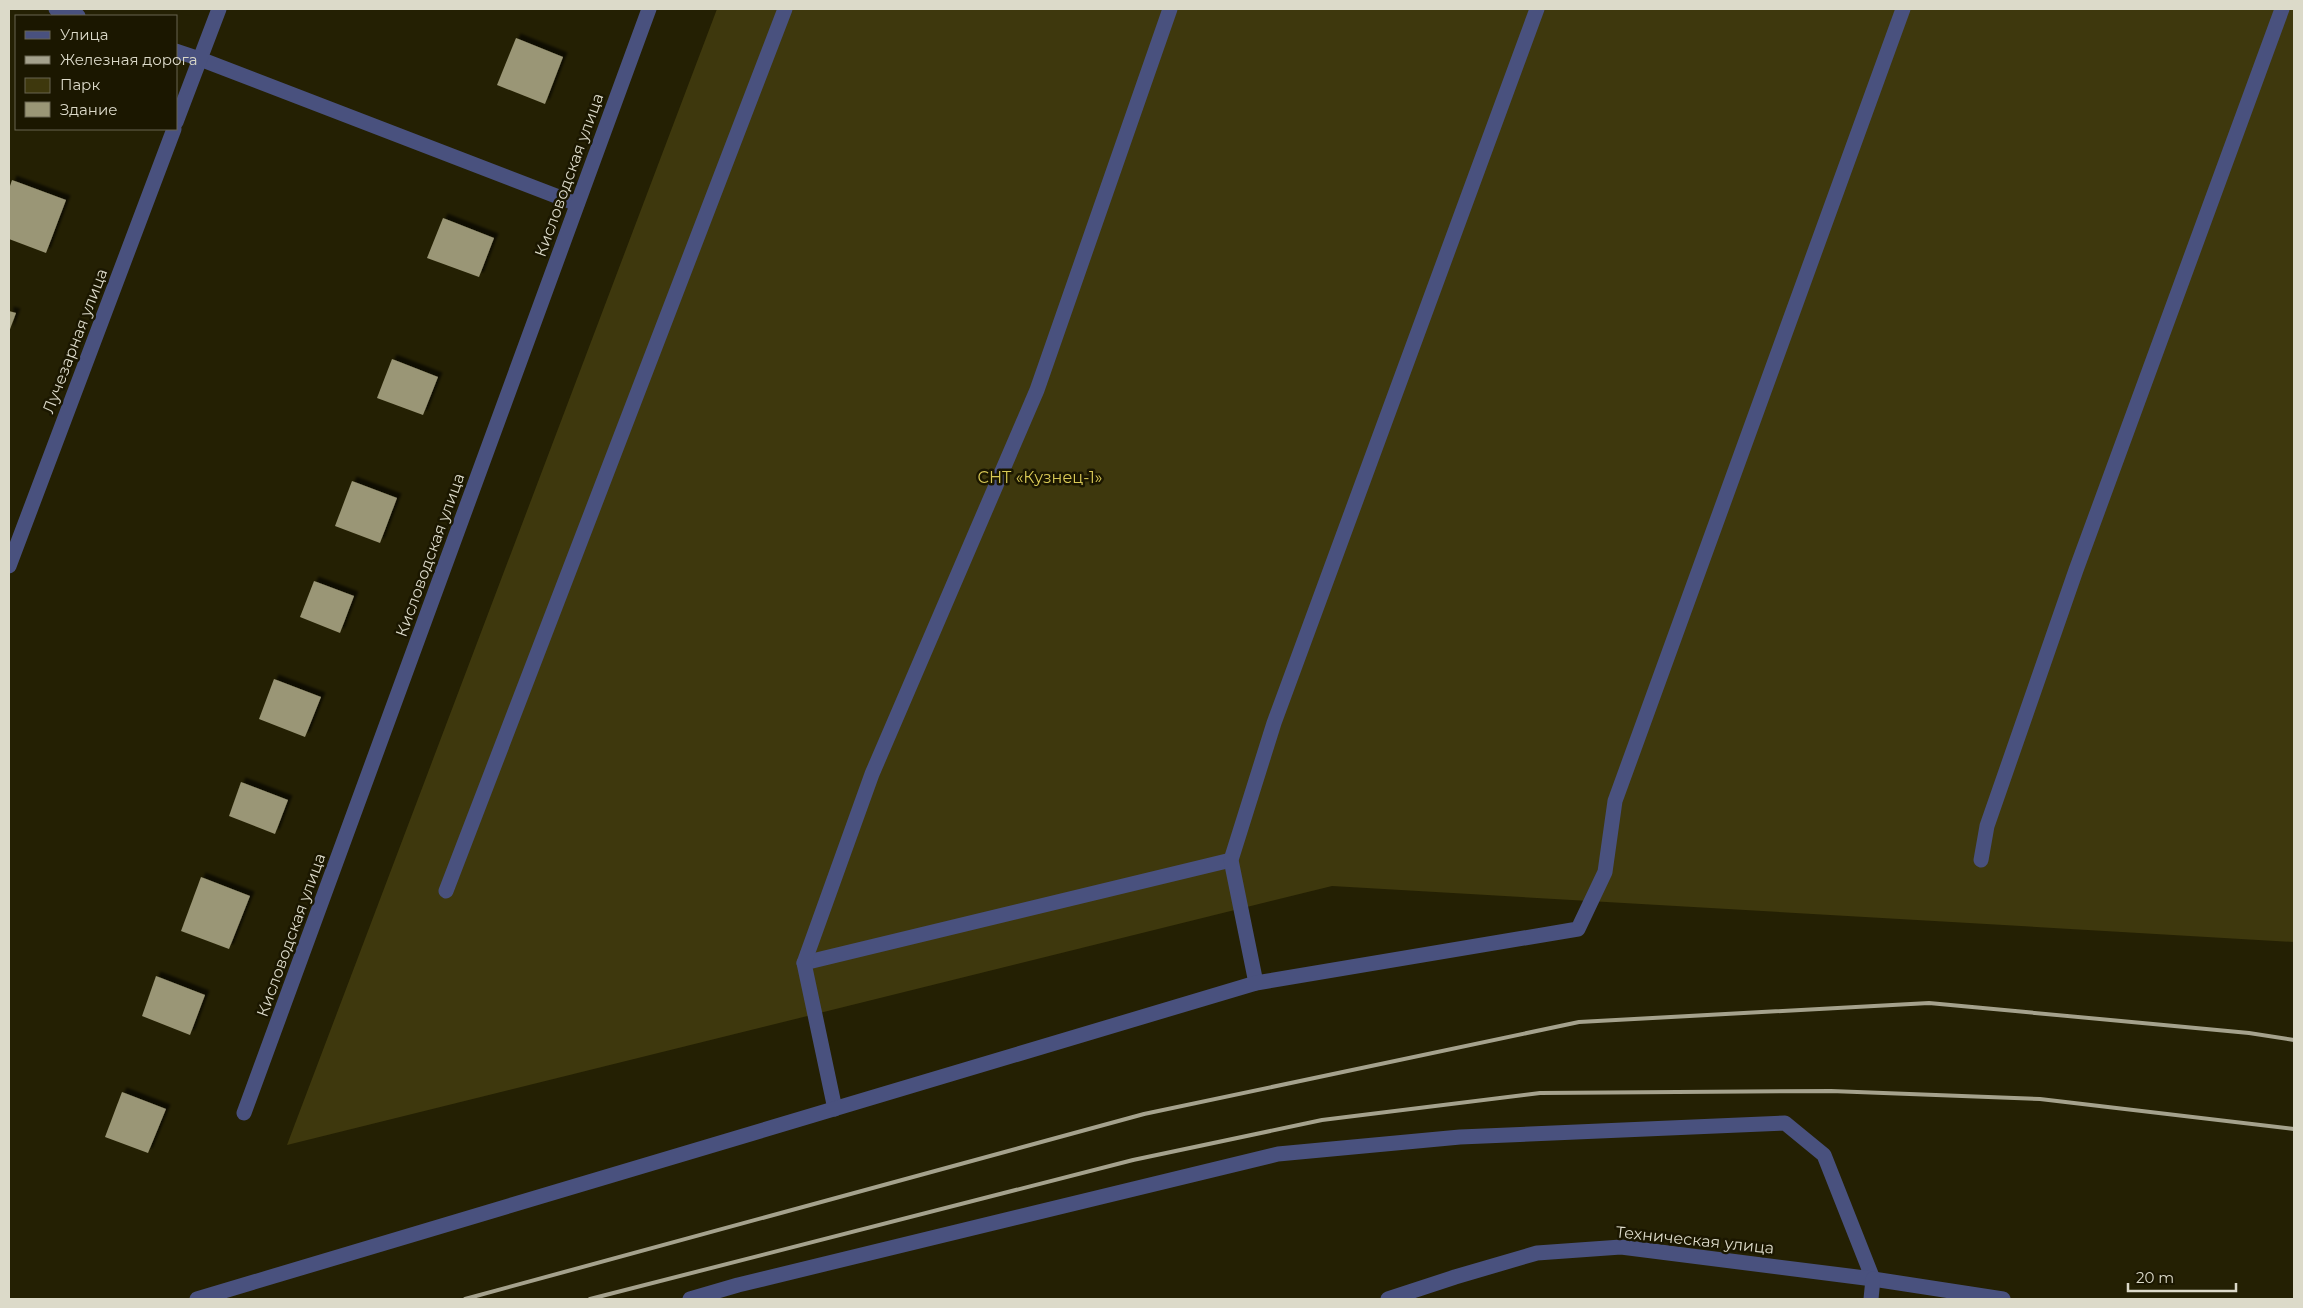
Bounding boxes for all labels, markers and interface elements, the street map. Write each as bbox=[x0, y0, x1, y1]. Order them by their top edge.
legend bbox=[15, 15, 178, 130]
text: Улица bbox=[60, 25, 108, 44]
text: Железная дорога bbox=[60, 50, 197, 69]
text: Парк bbox=[60, 75, 100, 94]
street label: Кисловодская улица bbox=[531, 91, 607, 259]
text: Здание bbox=[60, 100, 118, 119]
street label: Лучезарная улица bbox=[39, 266, 111, 416]
park label: СНТ «Кузнец-1» bbox=[977, 468, 1103, 487]
street label: Кисловодская улица bbox=[392, 471, 468, 639]
street label: Кисловодская улица bbox=[253, 851, 329, 1019]
street label: Техническая улица bbox=[1615, 1222, 1775, 1258]
scale bar bbox=[2128, 1260, 2236, 1292]
text: 20 m bbox=[2136, 1268, 2174, 1287]

